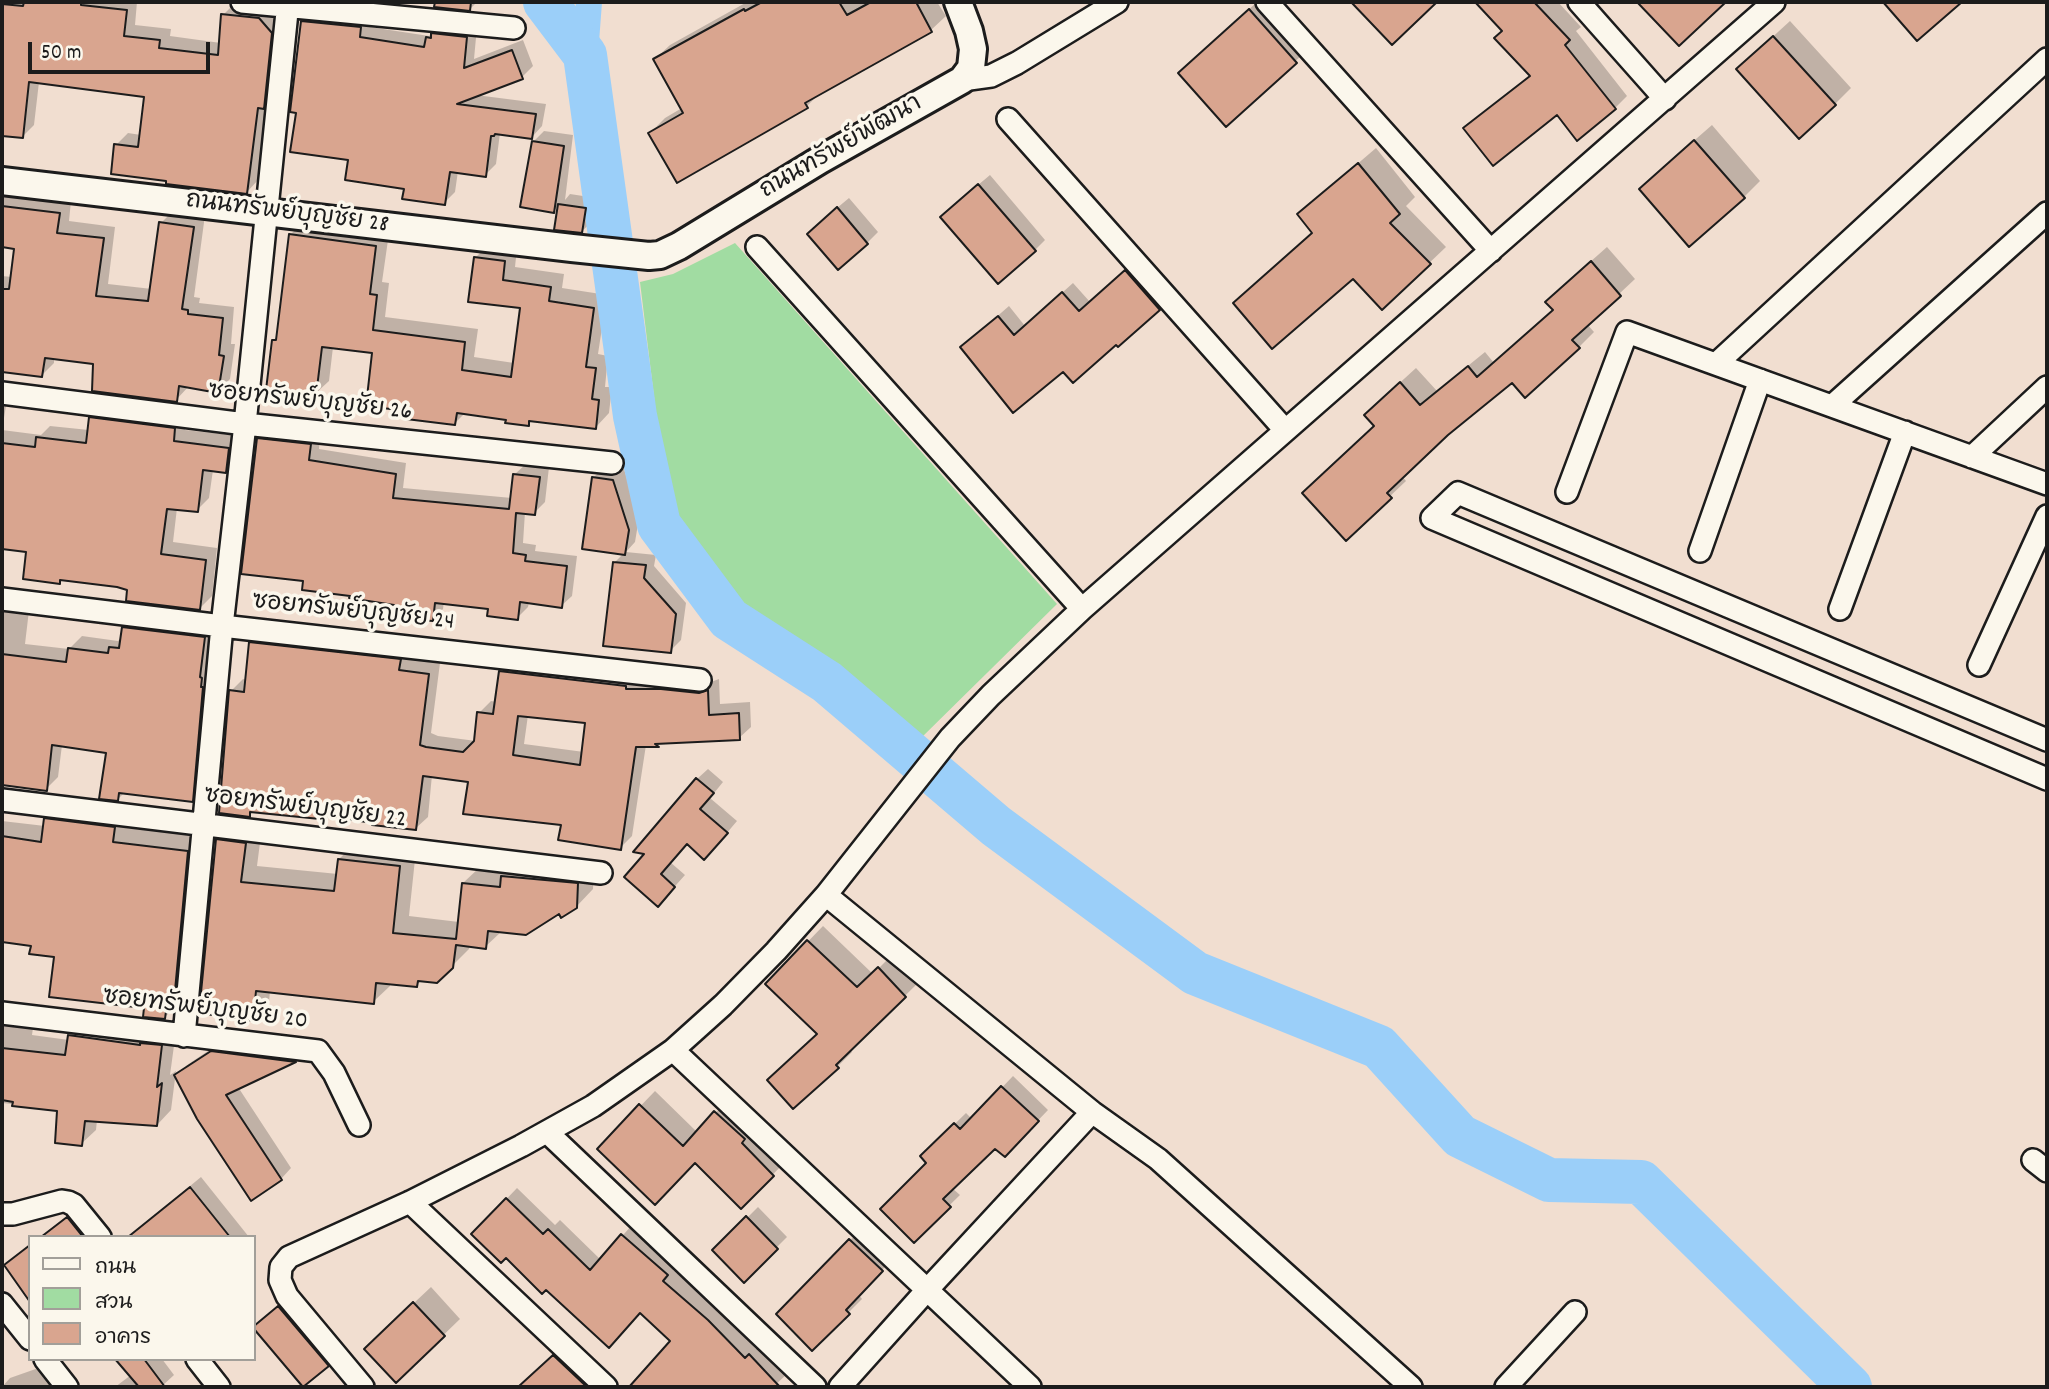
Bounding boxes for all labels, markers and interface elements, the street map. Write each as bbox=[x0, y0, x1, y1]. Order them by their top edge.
scale bar bbox=[32, 28, 214, 72]
text: 50 m bbox=[41, 39, 81, 69]
street label: ถนนทรัพย์พัฒนา bbox=[756, 91, 928, 207]
street label: ถนนทรัพย์บุญชัย 28 bbox=[184, 188, 390, 242]
street label: ซอยทรัพย์บุญชัย 26 bbox=[207, 379, 413, 429]
street label: ซอยทรัพย์บุญชัย 24 bbox=[251, 589, 455, 639]
street label: ซอยทรัพย์บุญชัย 22 bbox=[202, 783, 408, 837]
street label: ซอยทรัพย์บุญชัย 20 bbox=[101, 984, 309, 1038]
legend bbox=[28, 1235, 256, 1361]
text: ถนน bbox=[95, 1254, 136, 1284]
text: สวน bbox=[95, 1289, 132, 1319]
text: อาคาร bbox=[95, 1324, 151, 1354]

